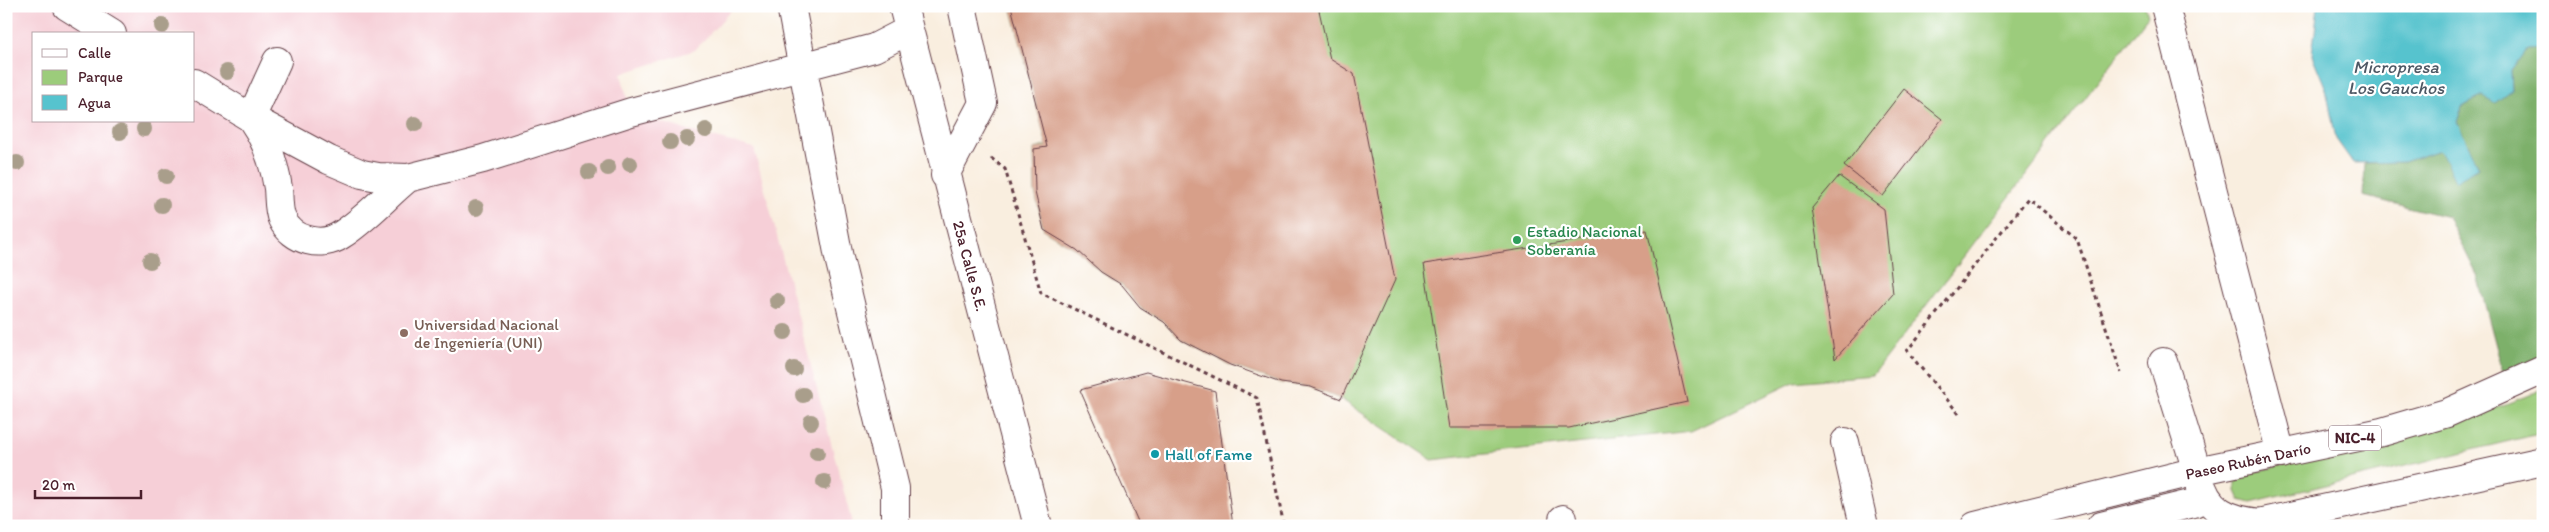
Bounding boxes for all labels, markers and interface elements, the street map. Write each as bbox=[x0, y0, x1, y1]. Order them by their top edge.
legend bbox=[32, 32, 195, 122]
text: Calle bbox=[78, 44, 111, 62]
water label: Micropresa Los Gauchos bbox=[2348, 56, 2445, 99]
text: Parque bbox=[78, 68, 123, 86]
text: Agua bbox=[78, 94, 112, 112]
street label: 25a Calle S.E. bbox=[949, 219, 991, 313]
place label: Estadio Nacional Soberanía bbox=[1527, 222, 1643, 259]
marker: Estadio Nacional Soberanía bbox=[1511, 234, 1523, 246]
place label: Universidad Nacional de Ingeniería (UNI) bbox=[414, 315, 559, 352]
marker: Universidad Nacional de Ingeniería (UNI) bbox=[398, 327, 410, 339]
road number: NIC-4 bbox=[2329, 426, 2381, 450]
street label: Paseo Rubén Darío bbox=[2184, 438, 2312, 484]
place label: Hall of Fame bbox=[1165, 445, 1252, 464]
marker: Hall of Fame bbox=[1149, 448, 1161, 460]
scale bar bbox=[35, 467, 141, 499]
text: 20 m bbox=[42, 476, 76, 494]

